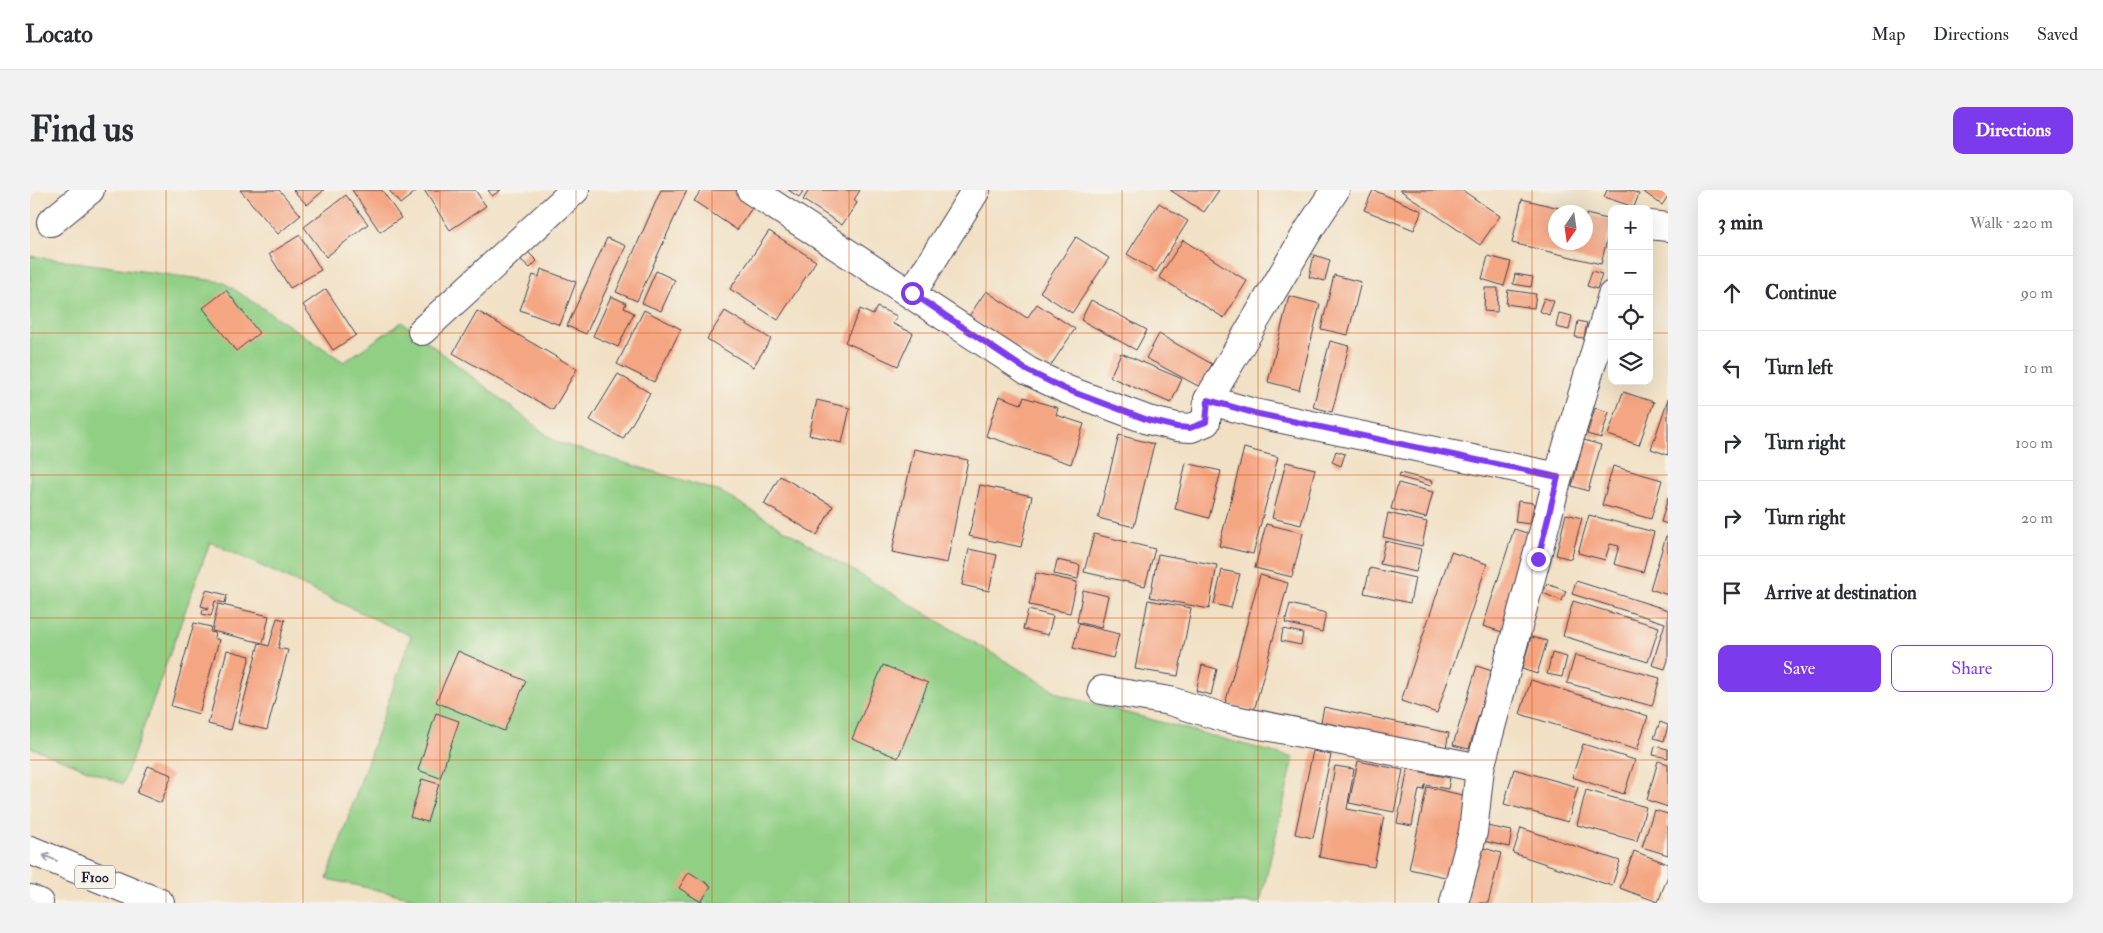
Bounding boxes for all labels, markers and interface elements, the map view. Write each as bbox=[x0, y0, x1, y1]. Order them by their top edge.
text: Locato bbox=[25, 19, 93, 50]
text: Map bbox=[1872, 23, 1905, 46]
text: Directions bbox=[1933, 23, 2009, 46]
text: Saved bbox=[2037, 23, 2078, 46]
button: Directions bbox=[1953, 107, 2073, 154]
text: Find us bbox=[30, 108, 134, 152]
north arrow bbox=[1548, 205, 1593, 250]
map controls bbox=[1608, 205, 1653, 385]
button: + bbox=[1608, 205, 1653, 250]
text: 3 min bbox=[1718, 209, 1763, 236]
text: Walk · 220 m bbox=[1970, 213, 2053, 233]
button: − bbox=[1608, 250, 1653, 295]
icon: ahead bbox=[1718, 279, 1746, 307]
text: Continue bbox=[1765, 281, 1836, 305]
route start bbox=[901, 282, 924, 305]
text: 90 m bbox=[2021, 283, 2053, 303]
button: locate bbox=[1608, 295, 1653, 340]
button: layers bbox=[1608, 340, 1653, 385]
icon: left bbox=[1718, 354, 1746, 382]
text: Turn left bbox=[1765, 356, 1833, 380]
text: 10 m bbox=[2023, 358, 2053, 378]
icon: right bbox=[1718, 429, 1746, 457]
text: Turn right bbox=[1765, 431, 1845, 455]
text: 100 m bbox=[2015, 433, 2053, 453]
icon: right bbox=[1718, 504, 1746, 532]
text: Turn right bbox=[1765, 506, 1845, 530]
text: 20 m bbox=[2021, 508, 2053, 528]
route end bbox=[1527, 548, 1550, 571]
icon: arrive bbox=[1718, 579, 1746, 607]
text: Arrive at destination bbox=[1765, 581, 1917, 605]
button: Save bbox=[1718, 645, 1881, 692]
button: Share bbox=[1891, 645, 2053, 692]
one-way arrow bbox=[43, 853, 58, 863]
road number: F100 bbox=[75, 866, 115, 889]

